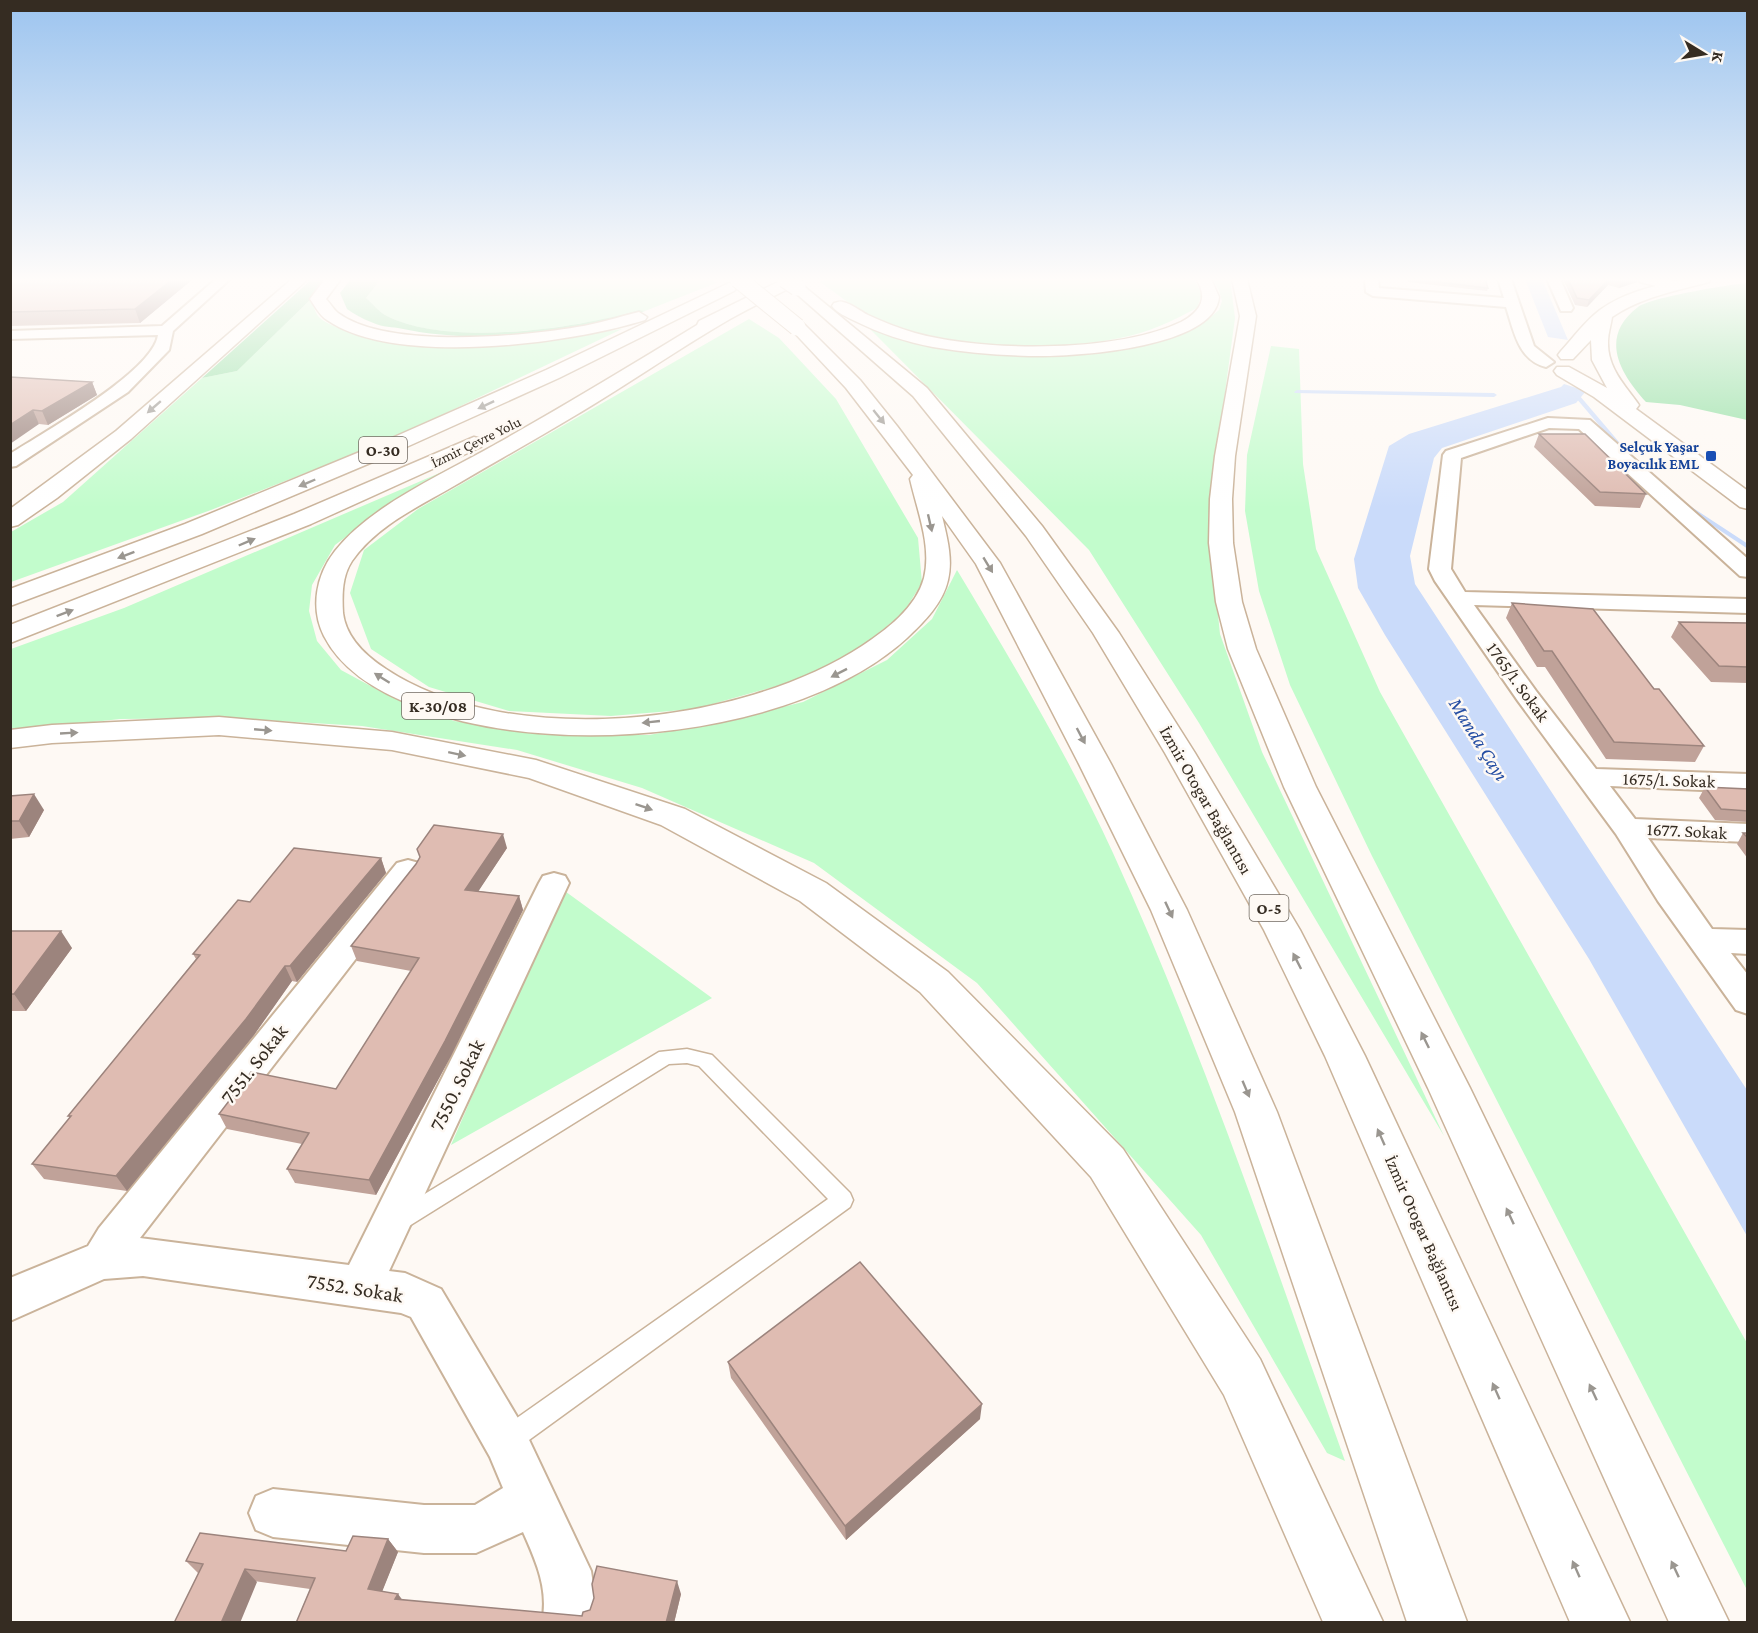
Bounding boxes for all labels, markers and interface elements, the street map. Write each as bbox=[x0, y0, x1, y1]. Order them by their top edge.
north arrow bbox=[1674, 24, 1734, 84]
text: K bbox=[1709, 50, 1728, 64]
one-way arrow bbox=[147, 400, 162, 413]
one-way arrow bbox=[477, 400, 494, 409]
one-way arrow bbox=[872, 409, 885, 424]
street label: İzmir Çevre Yolu bbox=[428, 413, 524, 472]
road number: O-30 bbox=[359, 437, 407, 463]
place label: Selçuk Yaşar Boyacılık EML bbox=[1608, 439, 1700, 472]
marker: Selçuk Yaşar Boyacılık EML bbox=[1704, 449, 1718, 463]
one-way arrow bbox=[297, 478, 315, 488]
one-way arrow bbox=[926, 514, 936, 532]
one-way arrow bbox=[238, 537, 256, 547]
one-way arrow bbox=[117, 551, 135, 560]
one-way arrow bbox=[983, 557, 993, 574]
one-way arrow bbox=[56, 608, 74, 618]
street label: 1765/1. Sokak bbox=[1483, 639, 1554, 726]
one-way arrow bbox=[830, 667, 848, 677]
one-way arrow bbox=[373, 673, 390, 684]
road number: K-30/08 bbox=[402, 693, 474, 719]
water label: Manda Çayı bbox=[1443, 693, 1513, 785]
one-way arrow bbox=[642, 717, 661, 727]
street label: İzmir Otogar Bağlantısı bbox=[1155, 722, 1257, 878]
one-way arrow bbox=[254, 725, 273, 735]
one-way arrow bbox=[1076, 728, 1085, 745]
one-way arrow bbox=[59, 729, 78, 738]
one-way arrow bbox=[447, 750, 466, 759]
street label: 1675/1. Sokak bbox=[1622, 768, 1716, 792]
one-way arrow bbox=[635, 803, 653, 813]
street label: 1677. Sokak bbox=[1646, 819, 1728, 843]
road number: O-5 bbox=[1250, 895, 1288, 921]
one-way arrow bbox=[1165, 901, 1174, 918]
one-way arrow bbox=[1293, 952, 1303, 970]
street label: 7551. Sokak bbox=[215, 1019, 293, 1109]
one-way arrow bbox=[1421, 1032, 1430, 1049]
street label: 7550. Sokak bbox=[424, 1035, 490, 1135]
one-way arrow bbox=[1242, 1080, 1251, 1098]
one-way arrow bbox=[1376, 1128, 1385, 1146]
street label: İzmir Otogar Bağlantısı bbox=[1381, 1152, 1467, 1314]
one-way arrow bbox=[1505, 1208, 1514, 1225]
street label: 7552. Sokak bbox=[305, 1269, 405, 1307]
one-way arrow bbox=[1491, 1383, 1500, 1400]
one-way arrow bbox=[1589, 1384, 1598, 1401]
one-way arrow bbox=[1571, 1561, 1580, 1578]
one-way arrow bbox=[1670, 1561, 1679, 1578]

